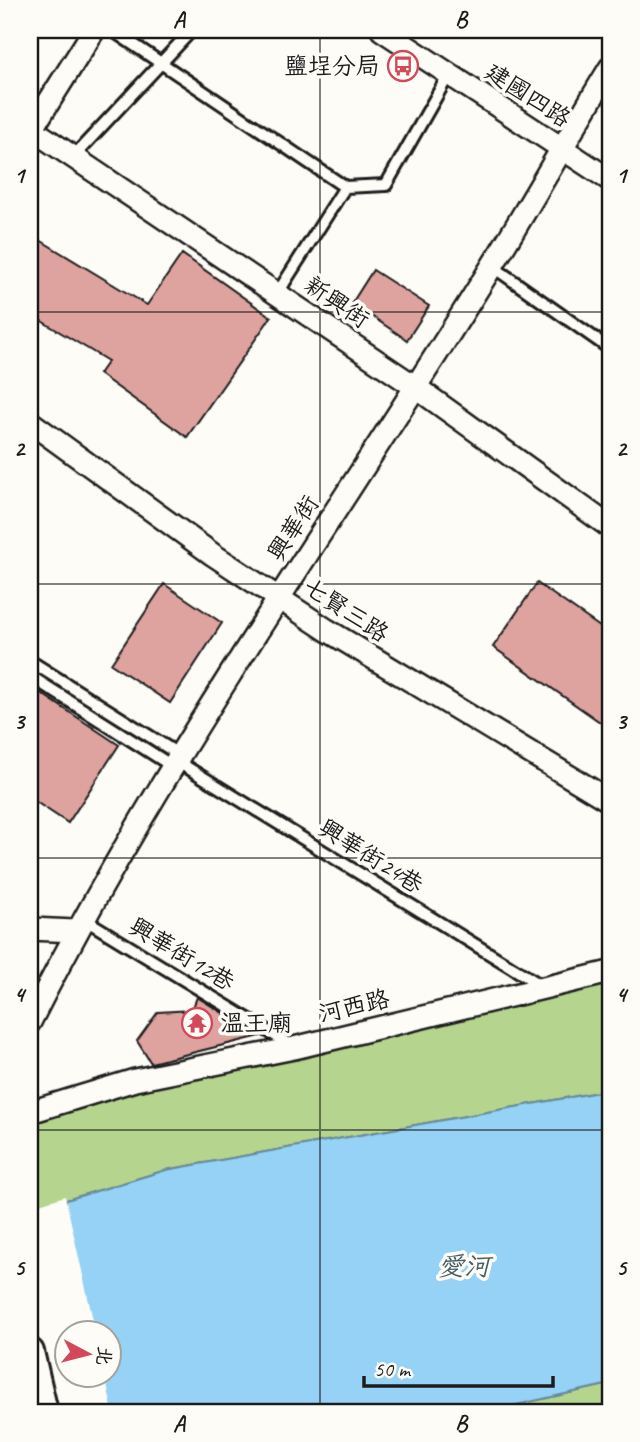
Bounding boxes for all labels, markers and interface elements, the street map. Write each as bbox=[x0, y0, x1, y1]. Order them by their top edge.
text: A bbox=[173, 5, 187, 34]
text: B bbox=[455, 5, 469, 34]
bus stop icon: 鹽埕分局 bbox=[386, 49, 420, 83]
place label: 鹽埕分局 bbox=[284, 51, 380, 81]
street label: 建國四路 bbox=[480, 56, 576, 134]
text: 1 bbox=[14, 161, 27, 190]
text: 1 bbox=[616, 161, 629, 190]
street label: 新興街 bbox=[299, 269, 375, 335]
text: 2 bbox=[14, 434, 27, 463]
text: 2 bbox=[616, 434, 629, 463]
street label: 興華街 bbox=[261, 490, 325, 566]
street label: 七賢三路 bbox=[298, 571, 394, 649]
text: 3 bbox=[14, 707, 27, 736]
text: 3 bbox=[616, 707, 629, 736]
street label: 興華街24巷 bbox=[313, 812, 429, 900]
street label: 興華街12巷 bbox=[124, 911, 240, 997]
text: 4 bbox=[14, 980, 27, 1009]
text: 4 bbox=[616, 980, 629, 1009]
street label: 河西路 bbox=[316, 983, 392, 1029]
temple icon: 溫王廟 bbox=[180, 1006, 214, 1040]
place label: 溫王廟 bbox=[220, 1008, 292, 1038]
water label: 愛河 bbox=[438, 1250, 494, 1283]
text: 5 bbox=[14, 1253, 26, 1282]
text: 5 bbox=[616, 1253, 628, 1282]
north arrow bbox=[52, 1320, 122, 1390]
scale bar bbox=[364, 1344, 552, 1388]
text: 北 bbox=[91, 1345, 117, 1367]
text: 50 m bbox=[374, 1356, 412, 1382]
text: A bbox=[173, 1409, 187, 1438]
text: B bbox=[455, 1409, 469, 1438]

